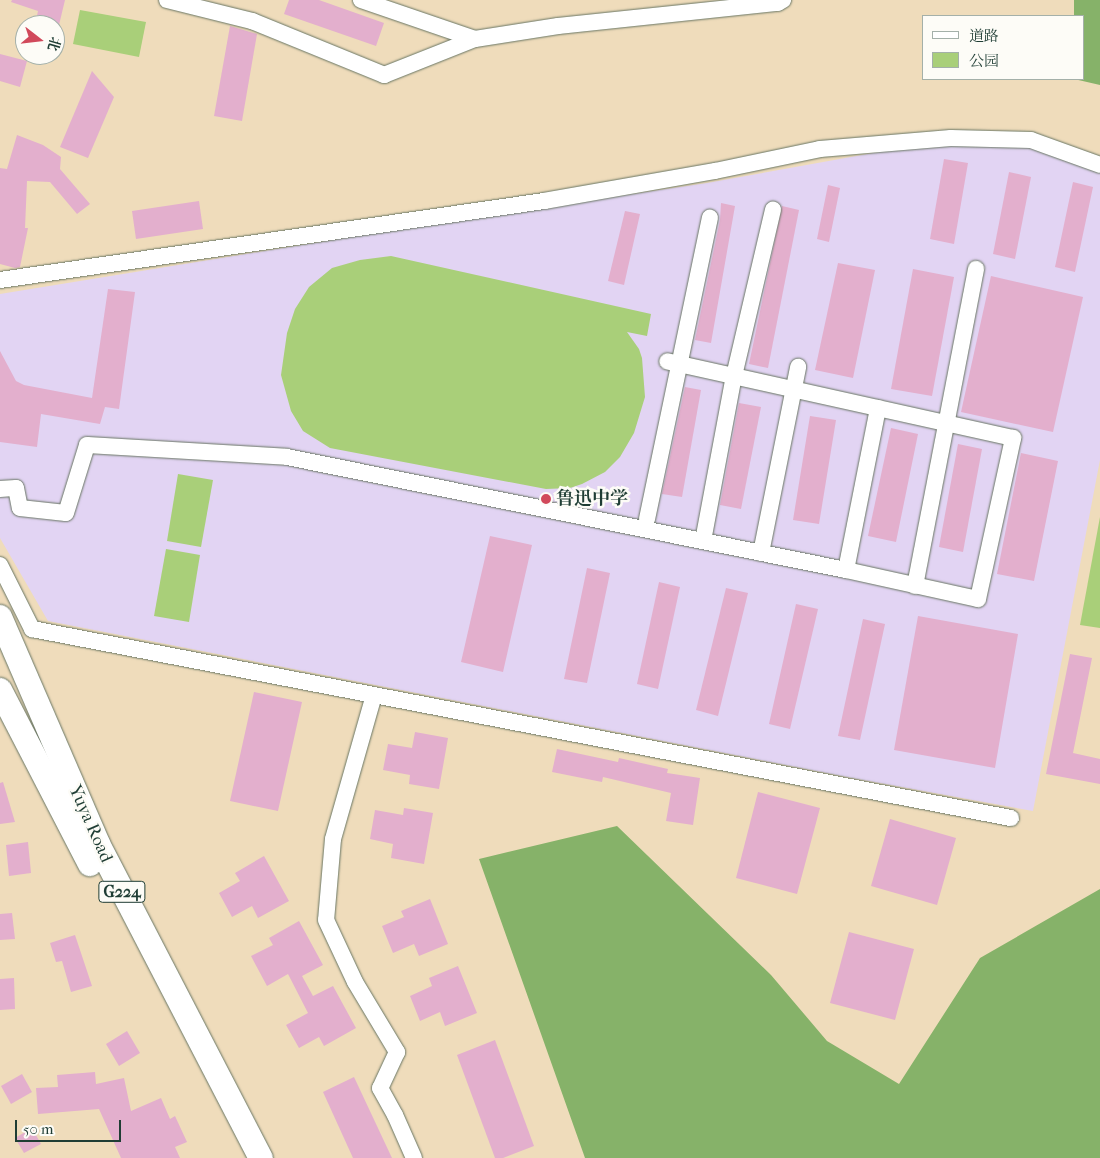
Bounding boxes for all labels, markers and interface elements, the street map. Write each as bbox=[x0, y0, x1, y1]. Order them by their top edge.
north arrow bbox=[15, 15, 65, 65]
legend bbox=[922, 15, 1085, 80]
text: 道路 bbox=[969, 27, 999, 45]
text: 北 bbox=[44, 35, 64, 53]
text: 公园 bbox=[969, 52, 999, 70]
place label: 鲁迅中学 bbox=[556, 488, 628, 510]
marker: 鲁迅中学 bbox=[540, 493, 552, 505]
street label: Yuya Road bbox=[63, 782, 117, 866]
road number: G224 bbox=[98, 879, 146, 906]
scale bar bbox=[18, 1110, 124, 1142]
text: 50 m bbox=[23, 1120, 53, 1138]

